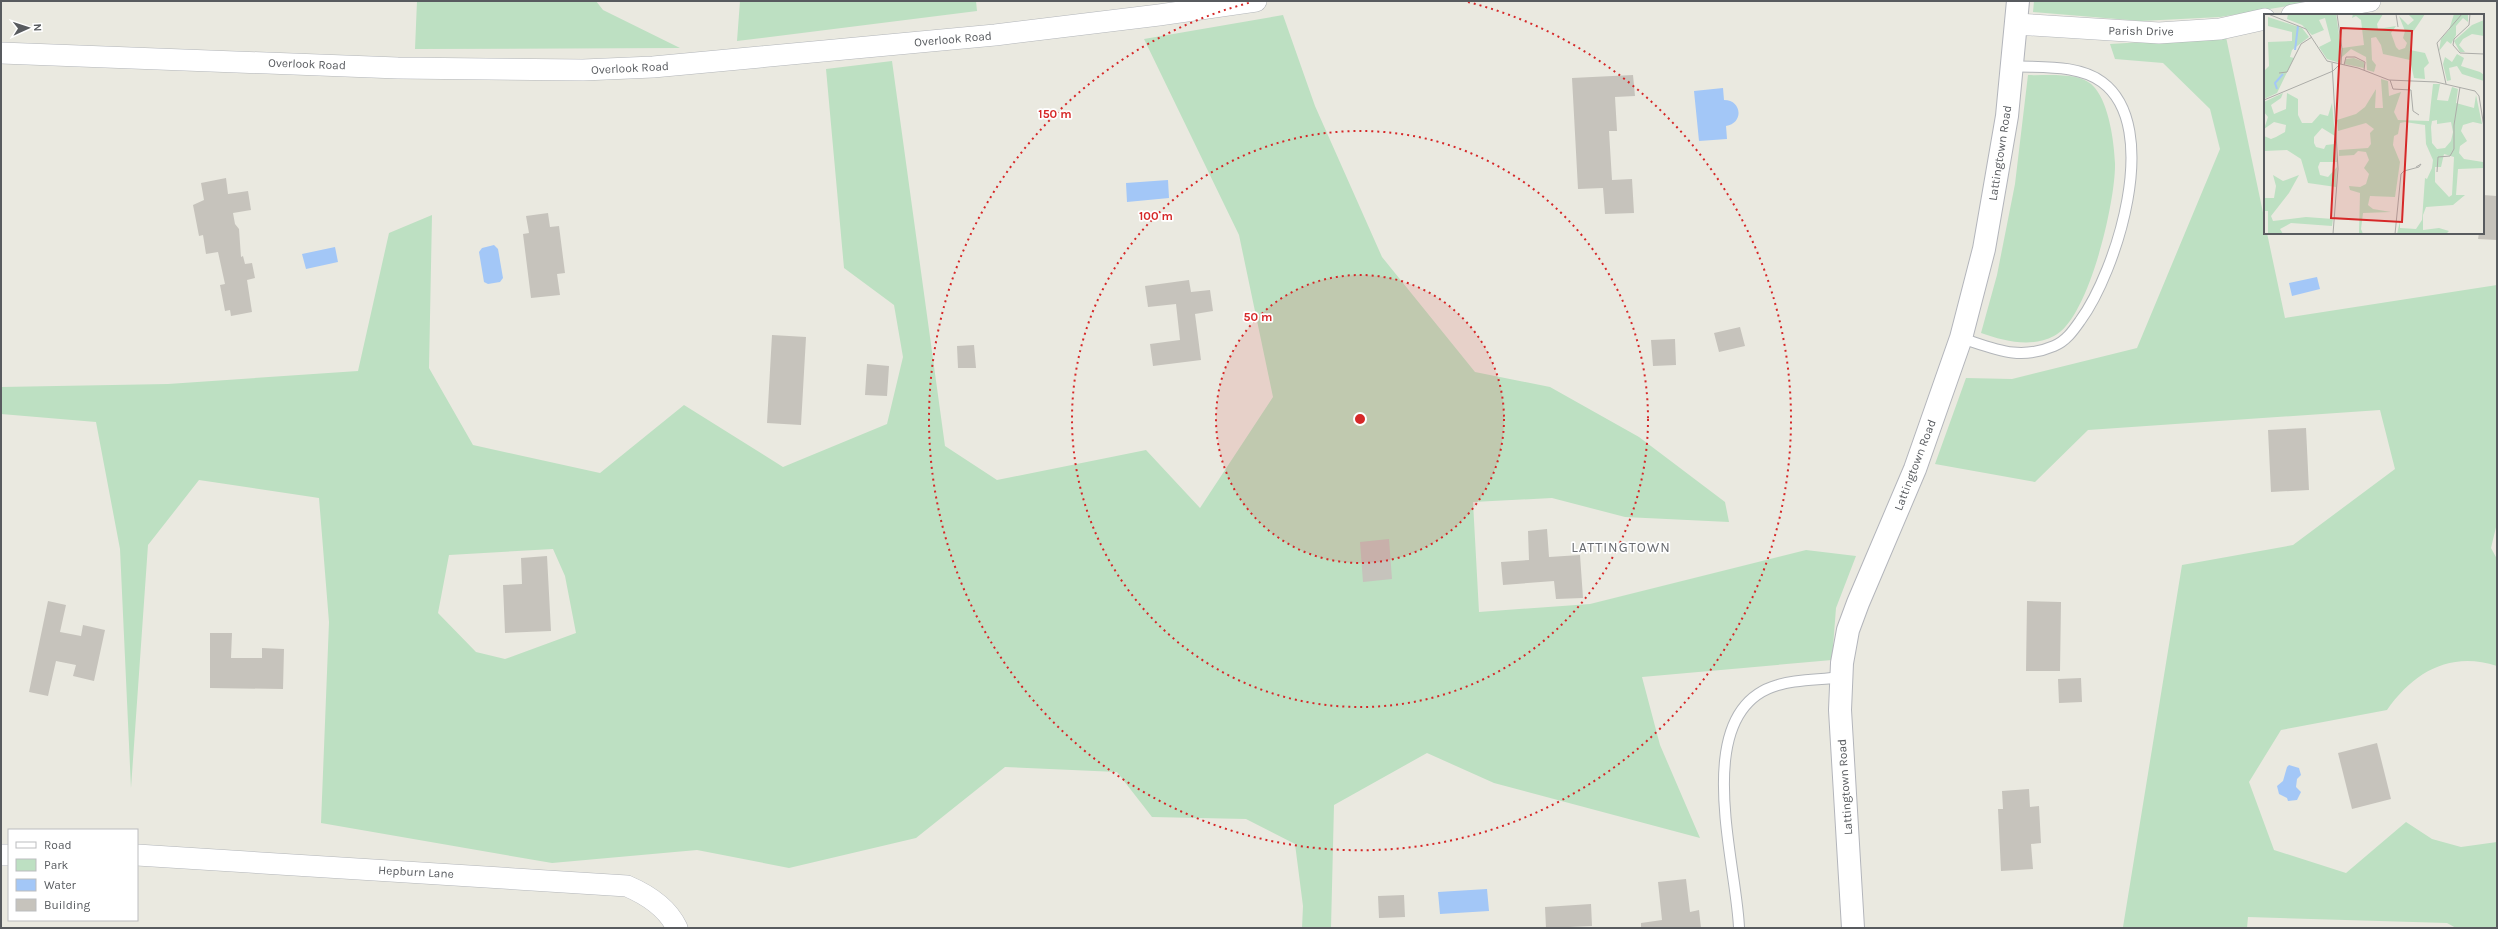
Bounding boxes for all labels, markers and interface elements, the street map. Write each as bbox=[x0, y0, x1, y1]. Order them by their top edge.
north arrow bbox=[8, 8, 48, 48]
inset map bbox=[2264, 14, 2484, 234]
text: N bbox=[31, 23, 44, 32]
street label: Parish Drive bbox=[2108, 23, 2174, 39]
street label: Overlook Road bbox=[914, 29, 992, 49]
street label: Overlook Road bbox=[268, 56, 346, 72]
street label: Overlook Road bbox=[591, 59, 669, 77]
street label: Lattingtown Road bbox=[1986, 104, 2014, 202]
text: 150 m bbox=[1038, 107, 1072, 121]
text: 100 m bbox=[1139, 209, 1173, 223]
text: 50 m bbox=[1244, 310, 1273, 324]
centre of rings bbox=[1353, 412, 1367, 426]
street label: Lattingtown Road bbox=[1891, 418, 1939, 512]
district label: LATTINGTOWN bbox=[1571, 539, 1671, 556]
street label: Lattingtown Road bbox=[1835, 738, 1855, 836]
legend bbox=[8, 829, 138, 921]
text: Road bbox=[44, 838, 72, 852]
text: Park bbox=[44, 858, 69, 872]
street label: Hepburn Lane bbox=[378, 863, 454, 881]
text: Water bbox=[44, 878, 77, 892]
text: Building bbox=[44, 898, 91, 912]

